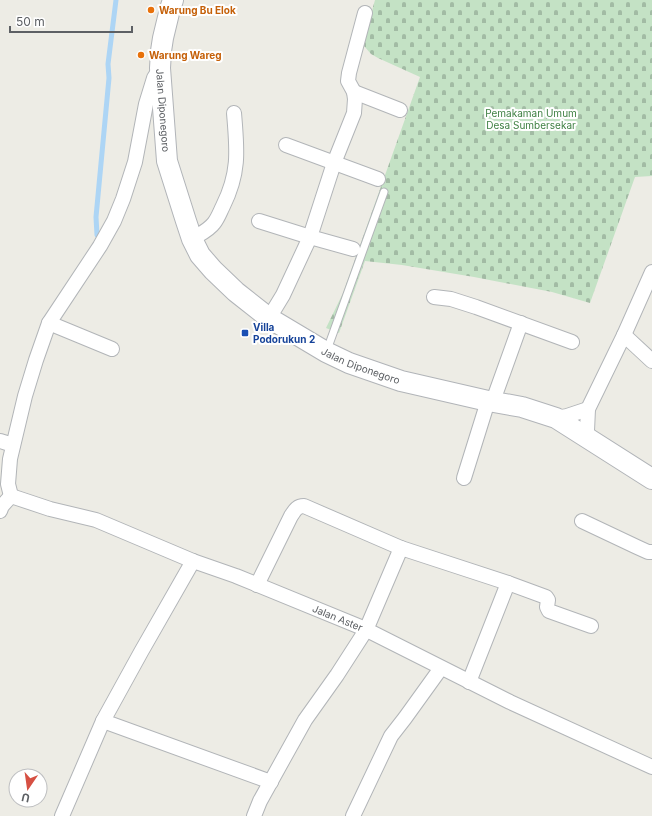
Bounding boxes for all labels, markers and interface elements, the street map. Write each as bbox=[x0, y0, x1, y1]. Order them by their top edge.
place label: Warung Bu Elok bbox=[159, 4, 236, 17]
marker: Warung Bu Elok bbox=[146, 5, 156, 15]
scale bar bbox=[10, 8, 132, 34]
text: 50 m bbox=[16, 14, 45, 29]
place label: Warung Wareg bbox=[149, 49, 222, 62]
marker: Warung Wareg bbox=[136, 50, 146, 60]
street label: Jalan Diponegoro bbox=[154, 68, 172, 152]
park label: Pemakaman Umum Desa Sumbersekar bbox=[485, 107, 577, 131]
place label: Villa Podorukun 2 bbox=[253, 321, 315, 345]
marker: Villa Podorukun 2 bbox=[240, 328, 250, 338]
street label: Jalan Diponegoro bbox=[319, 345, 402, 386]
street label: Jalan Aster bbox=[311, 602, 365, 633]
north arrow bbox=[8, 768, 48, 808]
text: U bbox=[20, 790, 31, 805]

